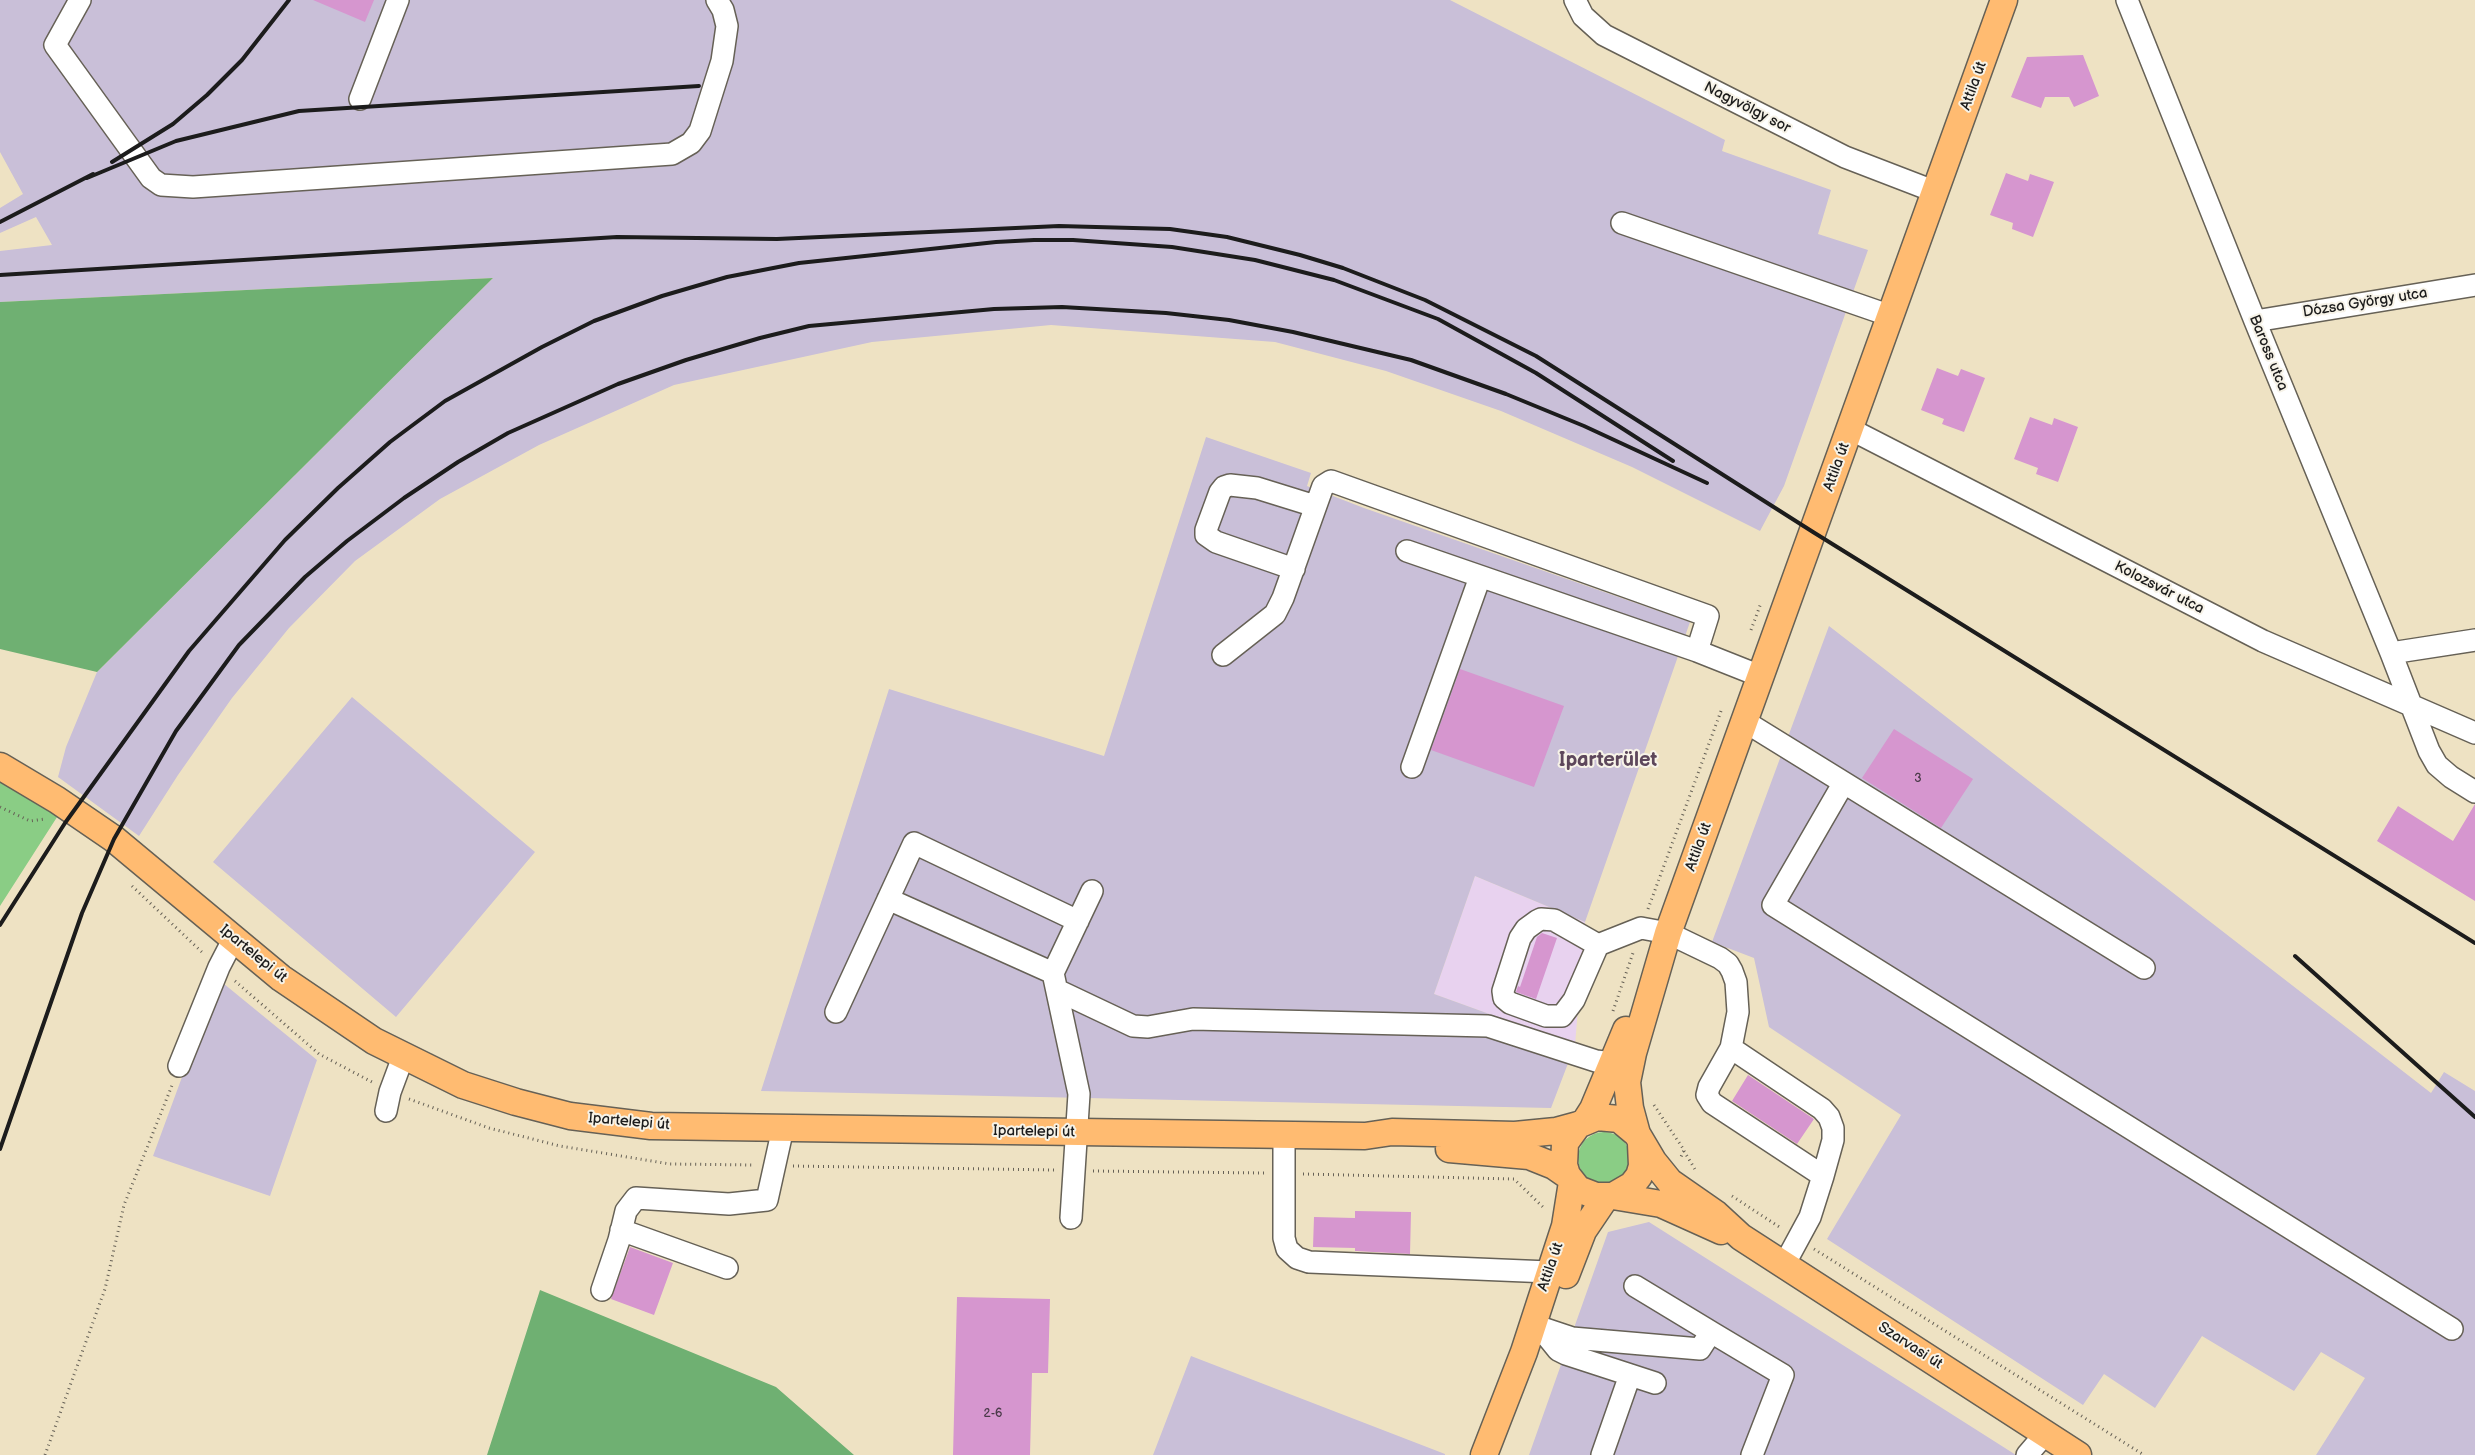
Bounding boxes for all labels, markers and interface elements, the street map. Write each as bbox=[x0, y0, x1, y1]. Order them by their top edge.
street label: Attila út bbox=[1957, 59, 1991, 113]
street label: Nagyvölgy sor bbox=[1701, 78, 1793, 138]
street label: Dózsa György utca bbox=[2301, 284, 2429, 322]
street label: Baross utca bbox=[2245, 312, 2291, 394]
street label: Attila út bbox=[1820, 440, 1854, 494]
street label: Kolozsvár utca bbox=[2111, 558, 2207, 618]
district label: Iparterület bbox=[1559, 749, 1657, 773]
house number: 3 bbox=[1914, 772, 1922, 786]
street label: Attila út bbox=[1682, 820, 1716, 874]
street label: Ipartelepi út bbox=[216, 921, 290, 987]
street label: Ipartelepi út bbox=[588, 1109, 670, 1135]
street label: Ipartelepi út bbox=[993, 1122, 1075, 1142]
street label: Attila út bbox=[1534, 1240, 1568, 1294]
street label: Szarvasi út bbox=[1874, 1318, 1946, 1374]
house number: 2-6 bbox=[984, 1407, 1002, 1421]

